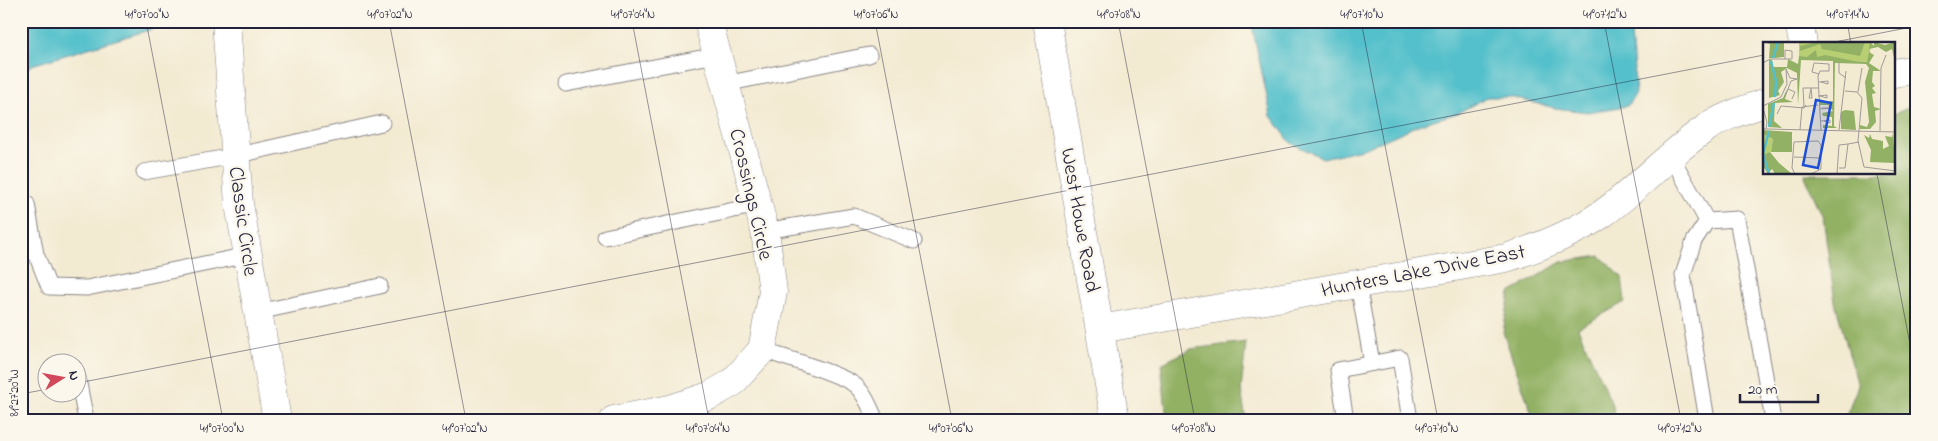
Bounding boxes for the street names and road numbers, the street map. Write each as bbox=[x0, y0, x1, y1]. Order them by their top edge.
street label: Crossings Circle bbox=[718, 126, 780, 264]
street label: West Howe Road bbox=[1052, 146, 1107, 295]
street label: Classic Circle bbox=[219, 165, 265, 279]
street label: Hunters Lake Drive East bbox=[1319, 237, 1528, 306]

